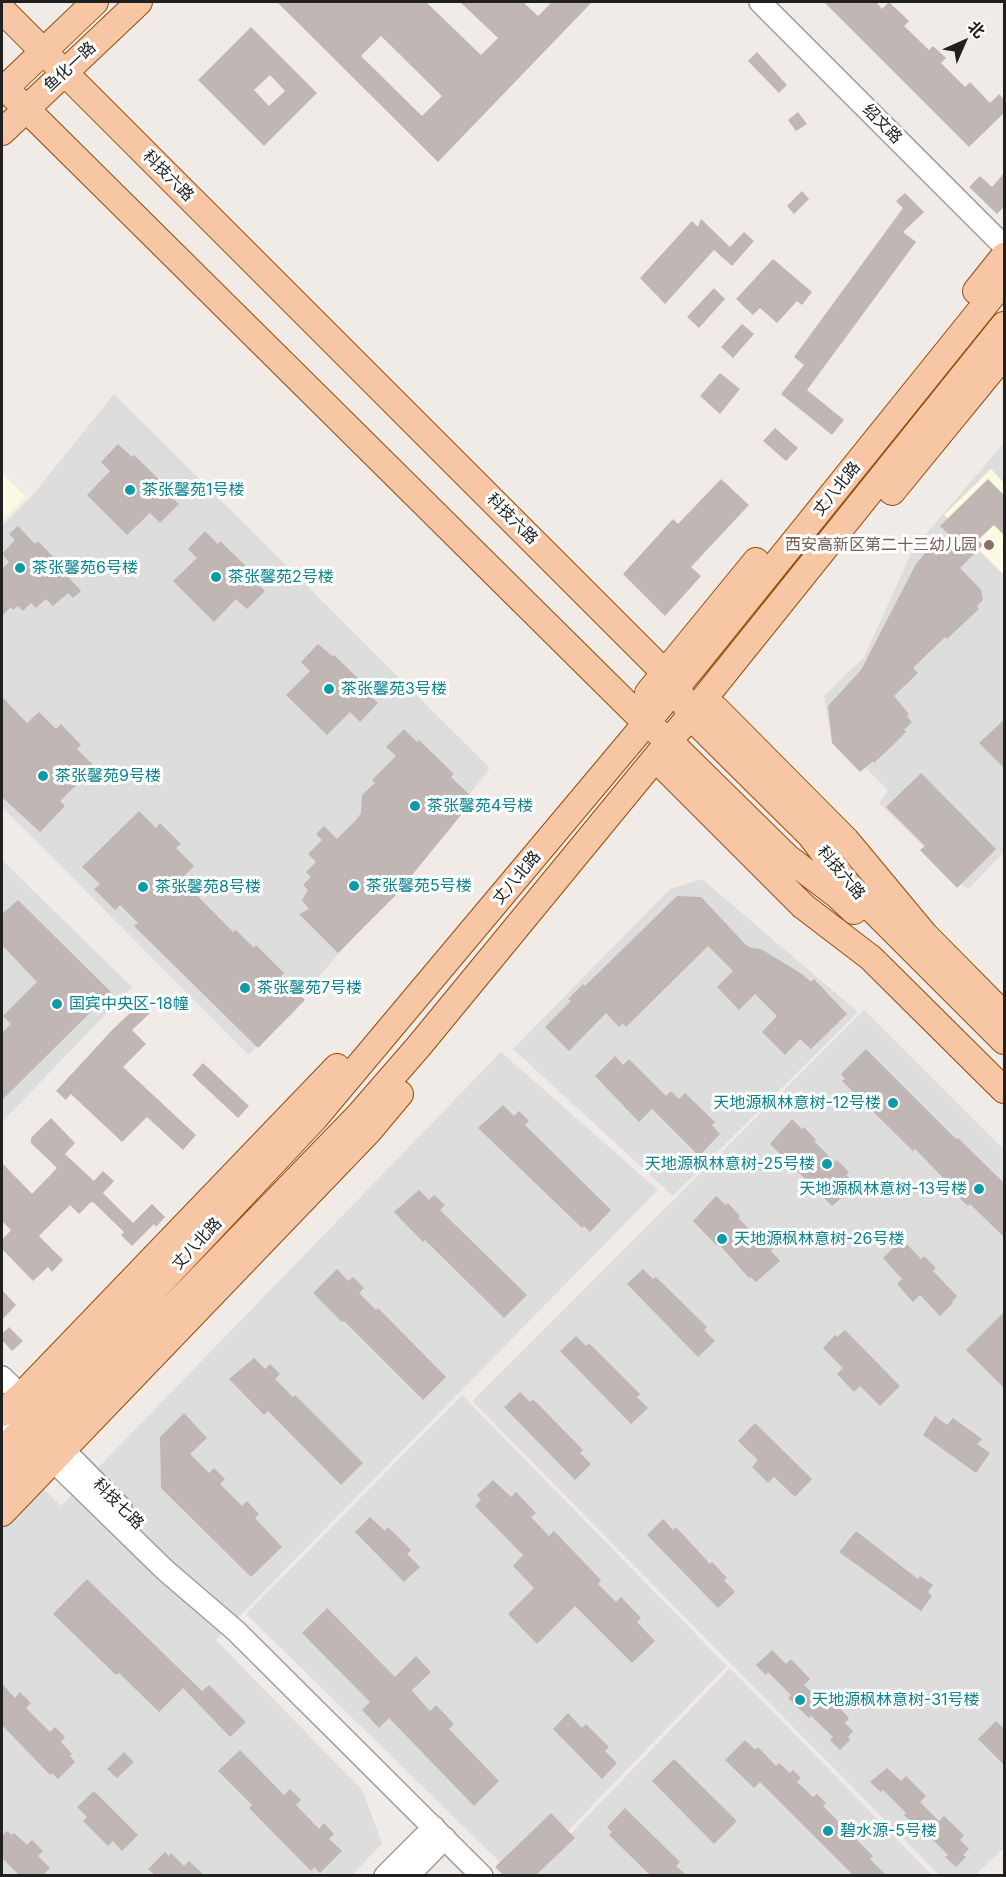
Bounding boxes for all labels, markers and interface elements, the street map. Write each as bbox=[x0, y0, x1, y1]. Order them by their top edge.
north arrow bbox=[934, 12, 994, 72]
text: 北 bbox=[964, 17, 989, 42]
street label: 鱼化一路 bbox=[40, 38, 100, 96]
street label: 绍文路 bbox=[858, 100, 906, 148]
street label: 科技六路 bbox=[139, 147, 197, 205]
street label: 丈八北路 bbox=[809, 458, 865, 520]
place label: 茶张馨苑1号楼 bbox=[142, 480, 245, 500]
marker: 茶张馨苑1号楼 bbox=[123, 483, 137, 497]
street label: 科技六路 bbox=[483, 490, 541, 548]
place label: 西安高新区第二十三幼儿园 bbox=[785, 535, 977, 555]
marker: 西安高新区第二十三幼儿园 bbox=[982, 538, 996, 552]
place label: 茶张馨苑6号楼 bbox=[32, 558, 138, 578]
marker: 茶张馨苑6号楼 bbox=[13, 561, 27, 575]
place label: 茶张馨苑2号楼 bbox=[228, 567, 334, 587]
marker: 茶张馨苑2号楼 bbox=[209, 570, 223, 584]
place label: 茶张馨苑3号楼 bbox=[341, 679, 447, 699]
marker: 茶张馨苑3号楼 bbox=[322, 682, 336, 696]
place label: 茶张馨苑9号楼 bbox=[55, 766, 161, 786]
marker: 茶张馨苑9号楼 bbox=[36, 769, 50, 783]
place label: 茶张馨苑4号楼 bbox=[427, 796, 533, 816]
marker: 茶张馨苑4号楼 bbox=[408, 799, 422, 813]
street label: 科技六路 bbox=[813, 842, 869, 904]
street label: 丈八北路 bbox=[489, 847, 545, 909]
place label: 茶张馨苑5号楼 bbox=[366, 876, 472, 896]
place label: 茶张馨苑8号楼 bbox=[155, 877, 261, 897]
marker: 茶张馨苑5号楼 bbox=[347, 879, 361, 893]
marker: 茶张馨苑8号楼 bbox=[136, 880, 150, 894]
place label: 茶张馨苑7号楼 bbox=[257, 978, 362, 998]
marker: 茶张馨苑7号楼 bbox=[238, 981, 252, 995]
place label: 国宾中央区-18幢 bbox=[69, 994, 189, 1014]
marker: 国宾中央区-18幢 bbox=[50, 997, 64, 1011]
place label: 天地源枫林意树-12号楼 bbox=[713, 1093, 881, 1113]
marker: 天地源枫林意树-12号楼 bbox=[886, 1096, 900, 1110]
place label: 天地源枫林意树-25号楼 bbox=[645, 1154, 815, 1174]
marker: 天地源枫林意树-25号楼 bbox=[820, 1157, 834, 1171]
place label: 天地源枫林意树-13号楼 bbox=[799, 1179, 967, 1199]
marker: 天地源枫林意树-13号楼 bbox=[972, 1182, 986, 1196]
street label: 丈八北路 bbox=[168, 1214, 226, 1274]
place label: 天地源枫林意树-26号楼 bbox=[734, 1229, 904, 1249]
marker: 天地源枫林意树-26号楼 bbox=[715, 1232, 729, 1246]
street label: 科技七路 bbox=[89, 1475, 147, 1533]
place label: 天地源枫林意树-31号楼 bbox=[812, 1690, 980, 1710]
marker: 天地源枫林意树-31号楼 bbox=[793, 1693, 807, 1707]
place label: 碧水源-5号楼 bbox=[840, 1821, 937, 1841]
marker: 碧水源-5号楼 bbox=[821, 1824, 835, 1838]

